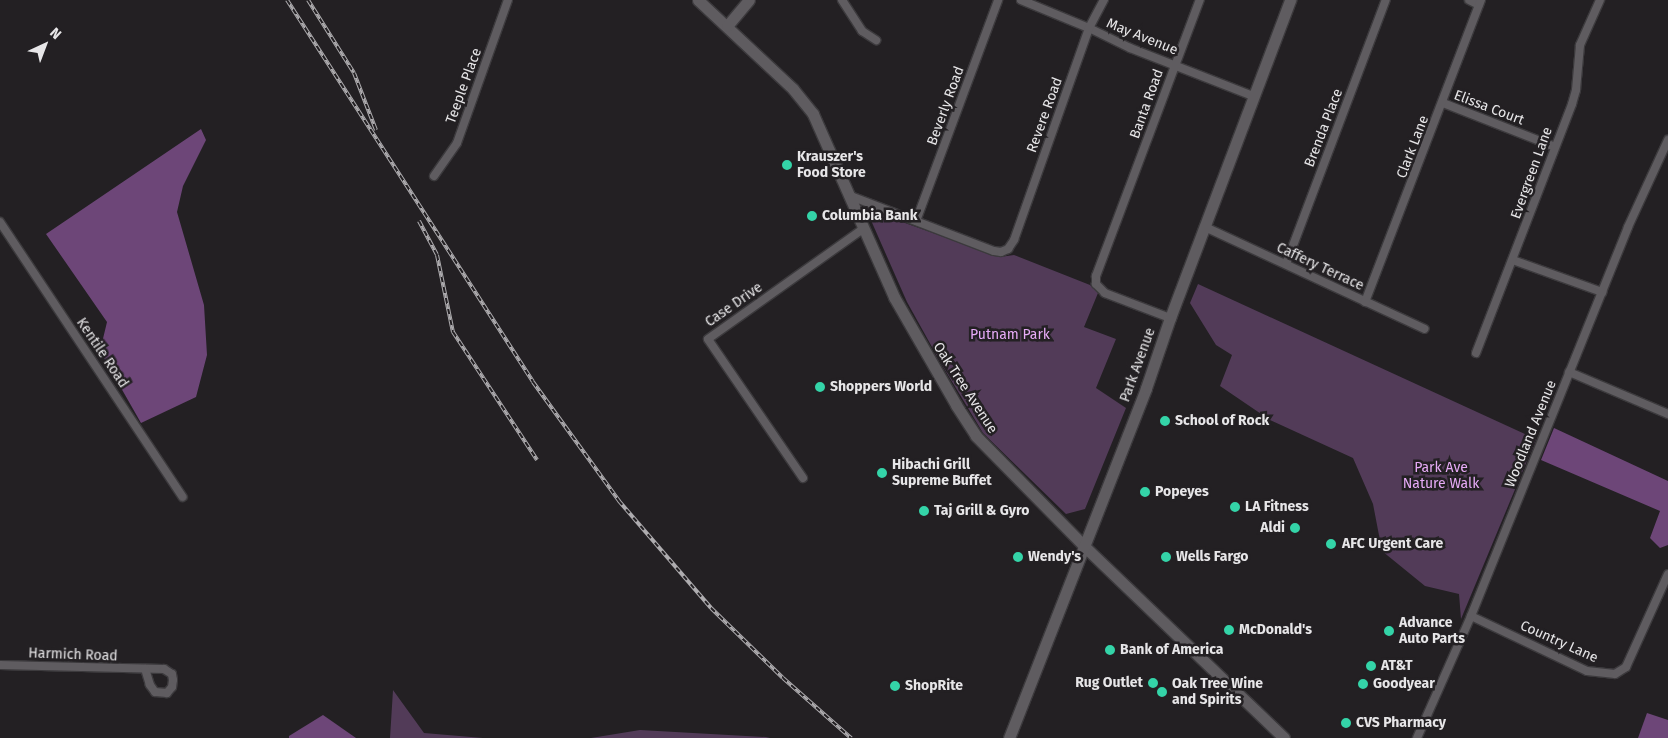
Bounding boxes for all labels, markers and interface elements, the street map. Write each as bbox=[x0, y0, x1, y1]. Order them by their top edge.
street label: May Avenue bbox=[1104, 15, 1180, 59]
north arrow bbox=[20, 20, 70, 70]
text: N bbox=[46, 24, 65, 43]
street label: Teeple Place bbox=[443, 46, 485, 126]
street label: Beverly Road bbox=[924, 64, 968, 148]
street label: Banta Road bbox=[1127, 67, 1167, 141]
street label: Revere Road bbox=[1024, 75, 1066, 155]
street label: Brenda Place bbox=[1301, 86, 1347, 170]
street label: Elissa Court bbox=[1451, 87, 1527, 129]
street label: Clark Lane bbox=[1393, 113, 1433, 181]
street label: Evergreen Lane bbox=[1508, 125, 1556, 221]
place label: Krauszer's Food Store bbox=[797, 149, 866, 182]
marker: Krauszer's Food Store bbox=[781, 159, 793, 171]
place label: Columbia Bank bbox=[822, 208, 917, 224]
marker: Columbia Bank bbox=[806, 210, 818, 222]
street label: Caffery Terrace bbox=[1274, 239, 1366, 295]
street label: Case Drive bbox=[702, 279, 766, 331]
street label: Kentile Road bbox=[73, 315, 131, 391]
street label: Park Avenue bbox=[1117, 326, 1159, 404]
park label: Putnam Park bbox=[970, 327, 1050, 343]
street label: Oak Tree Avenue bbox=[929, 339, 1001, 437]
street label: Woodland Avenue bbox=[1502, 378, 1560, 490]
place label: Shoppers World bbox=[830, 379, 932, 395]
marker: Shoppers World bbox=[814, 381, 826, 393]
place label: School of Rock bbox=[1175, 413, 1269, 429]
marker: School of Rock bbox=[1159, 415, 1171, 427]
place label: Hibachi Grill Supreme Buffet bbox=[892, 457, 992, 490]
park label: Park Ave Nature Walk bbox=[1403, 460, 1479, 492]
marker: Hibachi Grill Supreme Buffet bbox=[876, 467, 888, 479]
place label: Popeyes bbox=[1155, 484, 1209, 500]
marker: Popeyes bbox=[1139, 486, 1151, 498]
place label: LA Fitness bbox=[1245, 499, 1309, 515]
marker: LA Fitness bbox=[1229, 501, 1241, 513]
place label: Taj Grill & Gyro bbox=[934, 503, 1029, 519]
marker: Taj Grill & Gyro bbox=[918, 505, 930, 517]
place label: Aldi bbox=[1260, 520, 1285, 536]
marker: Aldi bbox=[1289, 522, 1301, 534]
place label: AFC Urgent Care bbox=[1342, 536, 1443, 552]
marker: AFC Urgent Care bbox=[1324, 537, 1338, 551]
place label: Wendy's bbox=[1028, 549, 1081, 565]
place label: Wells Fargo bbox=[1176, 549, 1249, 565]
marker: Wendy's bbox=[1012, 551, 1024, 563]
marker: Wells Fargo bbox=[1160, 551, 1172, 563]
place label: Advance Auto Parts bbox=[1399, 615, 1465, 648]
street label: Country Lane bbox=[1517, 617, 1601, 667]
place label: McDonald's bbox=[1239, 622, 1312, 638]
marker: McDonald's bbox=[1223, 624, 1235, 636]
marker: Advance Auto Parts bbox=[1383, 625, 1395, 637]
place label: Bank of America bbox=[1120, 642, 1224, 658]
marker: Bank of America bbox=[1104, 644, 1116, 656]
street label: Harmich Road bbox=[28, 645, 118, 665]
place label: AT&T bbox=[1381, 658, 1413, 674]
marker: AT&T bbox=[1365, 660, 1377, 672]
place label: Rug Outlet bbox=[1075, 675, 1143, 691]
place label: Oak Tree Wine and Spirits bbox=[1172, 676, 1263, 709]
place label: Goodyear bbox=[1373, 676, 1435, 692]
marker: Rug Outlet bbox=[1147, 677, 1159, 689]
place label: ShopRite bbox=[905, 678, 963, 694]
marker: Goodyear bbox=[1357, 678, 1369, 690]
marker: ShopRite bbox=[889, 680, 901, 692]
marker: Oak Tree Wine and Spirits bbox=[1156, 686, 1168, 698]
place label: CVS Pharmacy bbox=[1356, 715, 1446, 731]
marker: CVS Pharmacy bbox=[1340, 717, 1352, 729]

